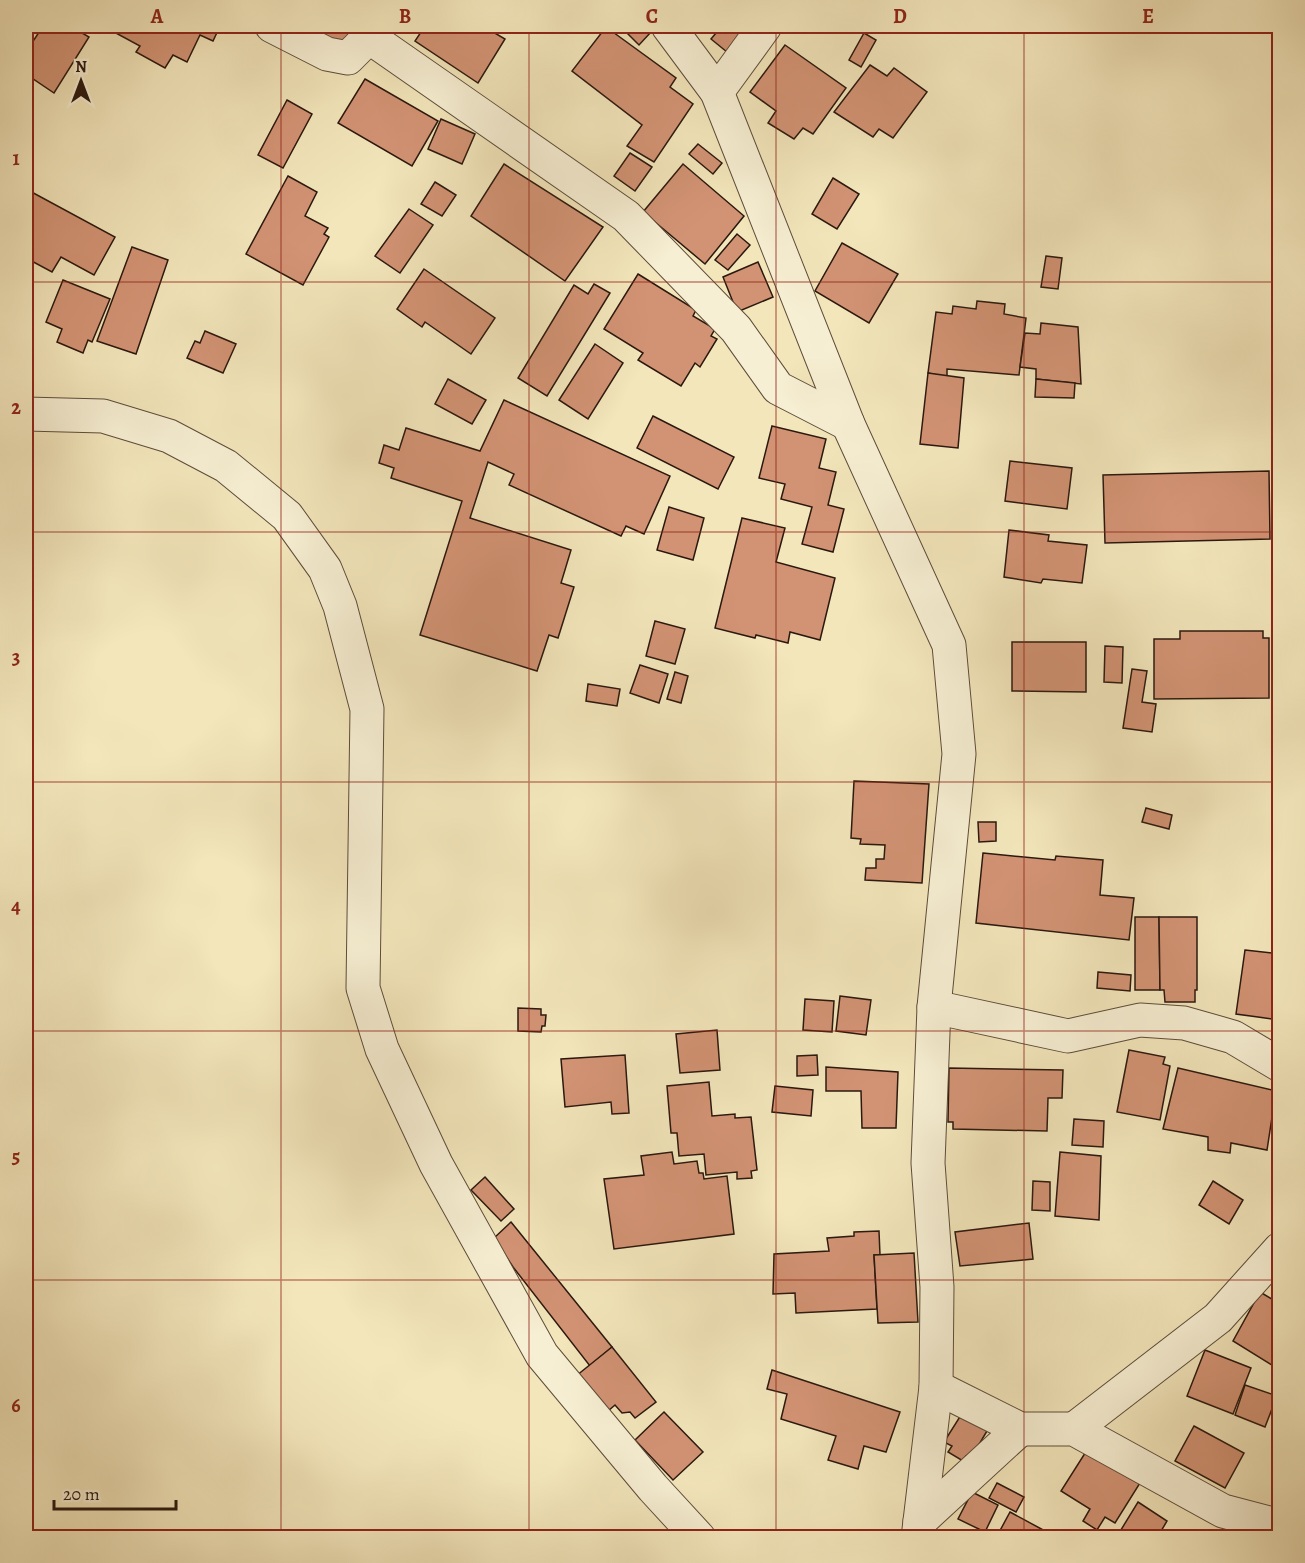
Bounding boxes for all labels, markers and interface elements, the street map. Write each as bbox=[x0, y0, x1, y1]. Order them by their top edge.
text: A bbox=[150, 3, 164, 30]
text: B bbox=[399, 3, 411, 30]
text: C bbox=[646, 3, 658, 30]
text: D bbox=[893, 3, 907, 30]
text: E bbox=[1142, 3, 1154, 30]
north arrow bbox=[51, 51, 111, 111]
text: N bbox=[75, 56, 87, 78]
text: 1 bbox=[12, 145, 20, 172]
text: 2 bbox=[11, 394, 21, 421]
text: 3 bbox=[12, 644, 20, 671]
text: 4 bbox=[11, 893, 21, 920]
text: 5 bbox=[12, 1143, 20, 1170]
text: 6 bbox=[11, 1392, 21, 1419]
scale bar bbox=[54, 1473, 176, 1511]
text: 20 m bbox=[63, 1482, 100, 1506]

